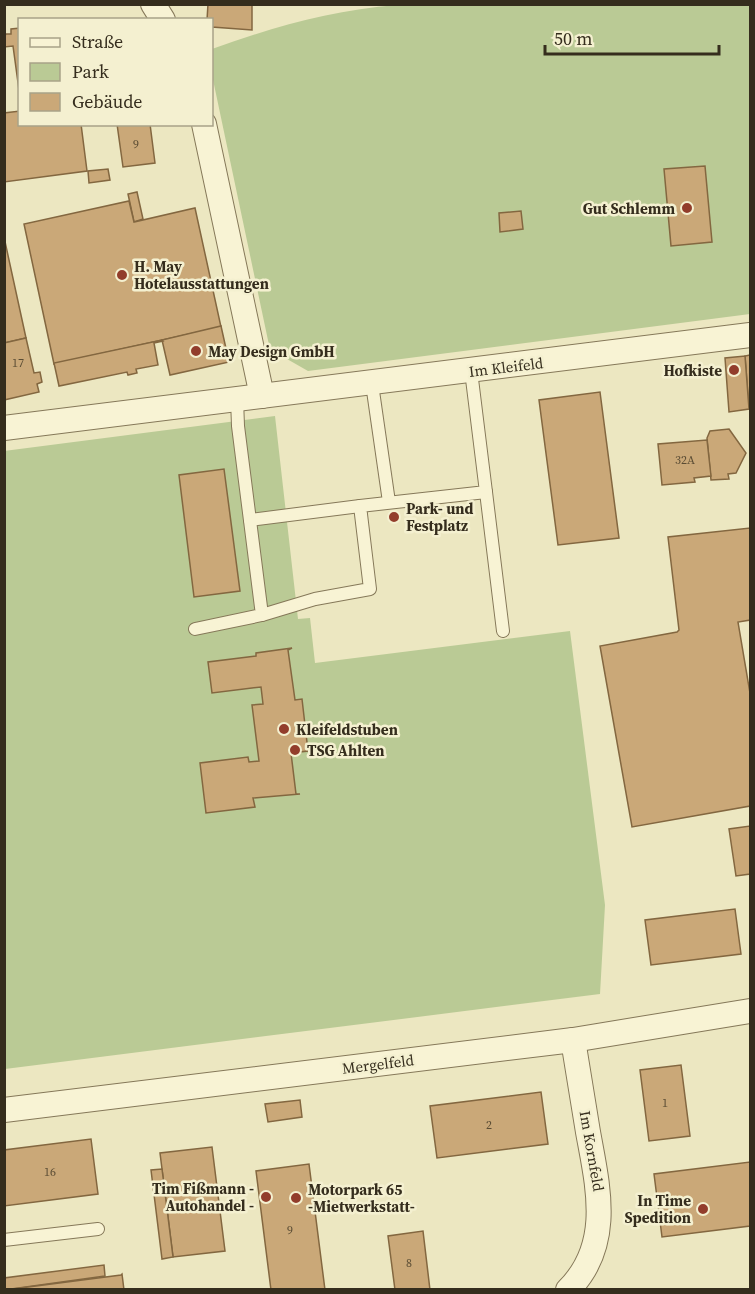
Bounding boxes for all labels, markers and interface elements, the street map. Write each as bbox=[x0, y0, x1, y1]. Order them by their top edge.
legend bbox=[18, 18, 213, 126]
scale bar bbox=[545, 18, 719, 56]
text: 50 m bbox=[554, 26, 592, 51]
text: Straße bbox=[72, 29, 123, 54]
text: Park bbox=[72, 59, 109, 84]
text: Gebäude bbox=[72, 89, 143, 114]
house number: 9 bbox=[133, 136, 139, 152]
place label: Gut Schlemm bbox=[583, 198, 675, 219]
marker: Gut Schlemm bbox=[680, 201, 694, 215]
place label: H. May Hotelausstattungen bbox=[134, 256, 269, 294]
marker: H. May Hotelausstattungen bbox=[115, 268, 129, 282]
place label: May Design GmbH bbox=[208, 341, 335, 362]
marker: May Design GmbH bbox=[189, 344, 203, 358]
street label: Im Kleifeld bbox=[468, 352, 545, 382]
house number: 17 bbox=[12, 355, 24, 371]
place label: Hofkiste bbox=[664, 360, 722, 381]
marker: Hofkiste bbox=[727, 363, 741, 377]
house number: 32A bbox=[675, 452, 695, 468]
place label: Park- und Festplatz bbox=[406, 498, 474, 536]
marker: Park- und Festplatz bbox=[387, 510, 401, 524]
place label: Kleifeldstuben bbox=[296, 719, 398, 740]
marker: Kleifeldstuben bbox=[277, 722, 291, 736]
place label: TSG Ahlten bbox=[307, 740, 384, 761]
marker: TSG Ahlten bbox=[288, 743, 302, 757]
street label: Mergelfeld bbox=[341, 1049, 416, 1079]
house number: 1 bbox=[662, 1095, 668, 1111]
street label: Im Kornfeld bbox=[575, 1109, 610, 1193]
house number: 2 bbox=[486, 1117, 492, 1133]
house number: 16 bbox=[44, 1164, 56, 1180]
place label: Tim Fißmann - Autohandel - bbox=[152, 1178, 254, 1216]
place label: Motorpark 65 -Mietwerkstatt- bbox=[308, 1179, 415, 1217]
marker: Tim Fißmann - Autohandel - bbox=[259, 1190, 273, 1204]
place label: In Time Spedition bbox=[624, 1190, 691, 1228]
marker: Motorpark 65 -Mietwerkstatt- bbox=[289, 1191, 303, 1205]
marker: In Time Spedition bbox=[696, 1202, 710, 1216]
house number: 9 bbox=[287, 1222, 293, 1238]
house number: 8 bbox=[406, 1255, 412, 1271]

